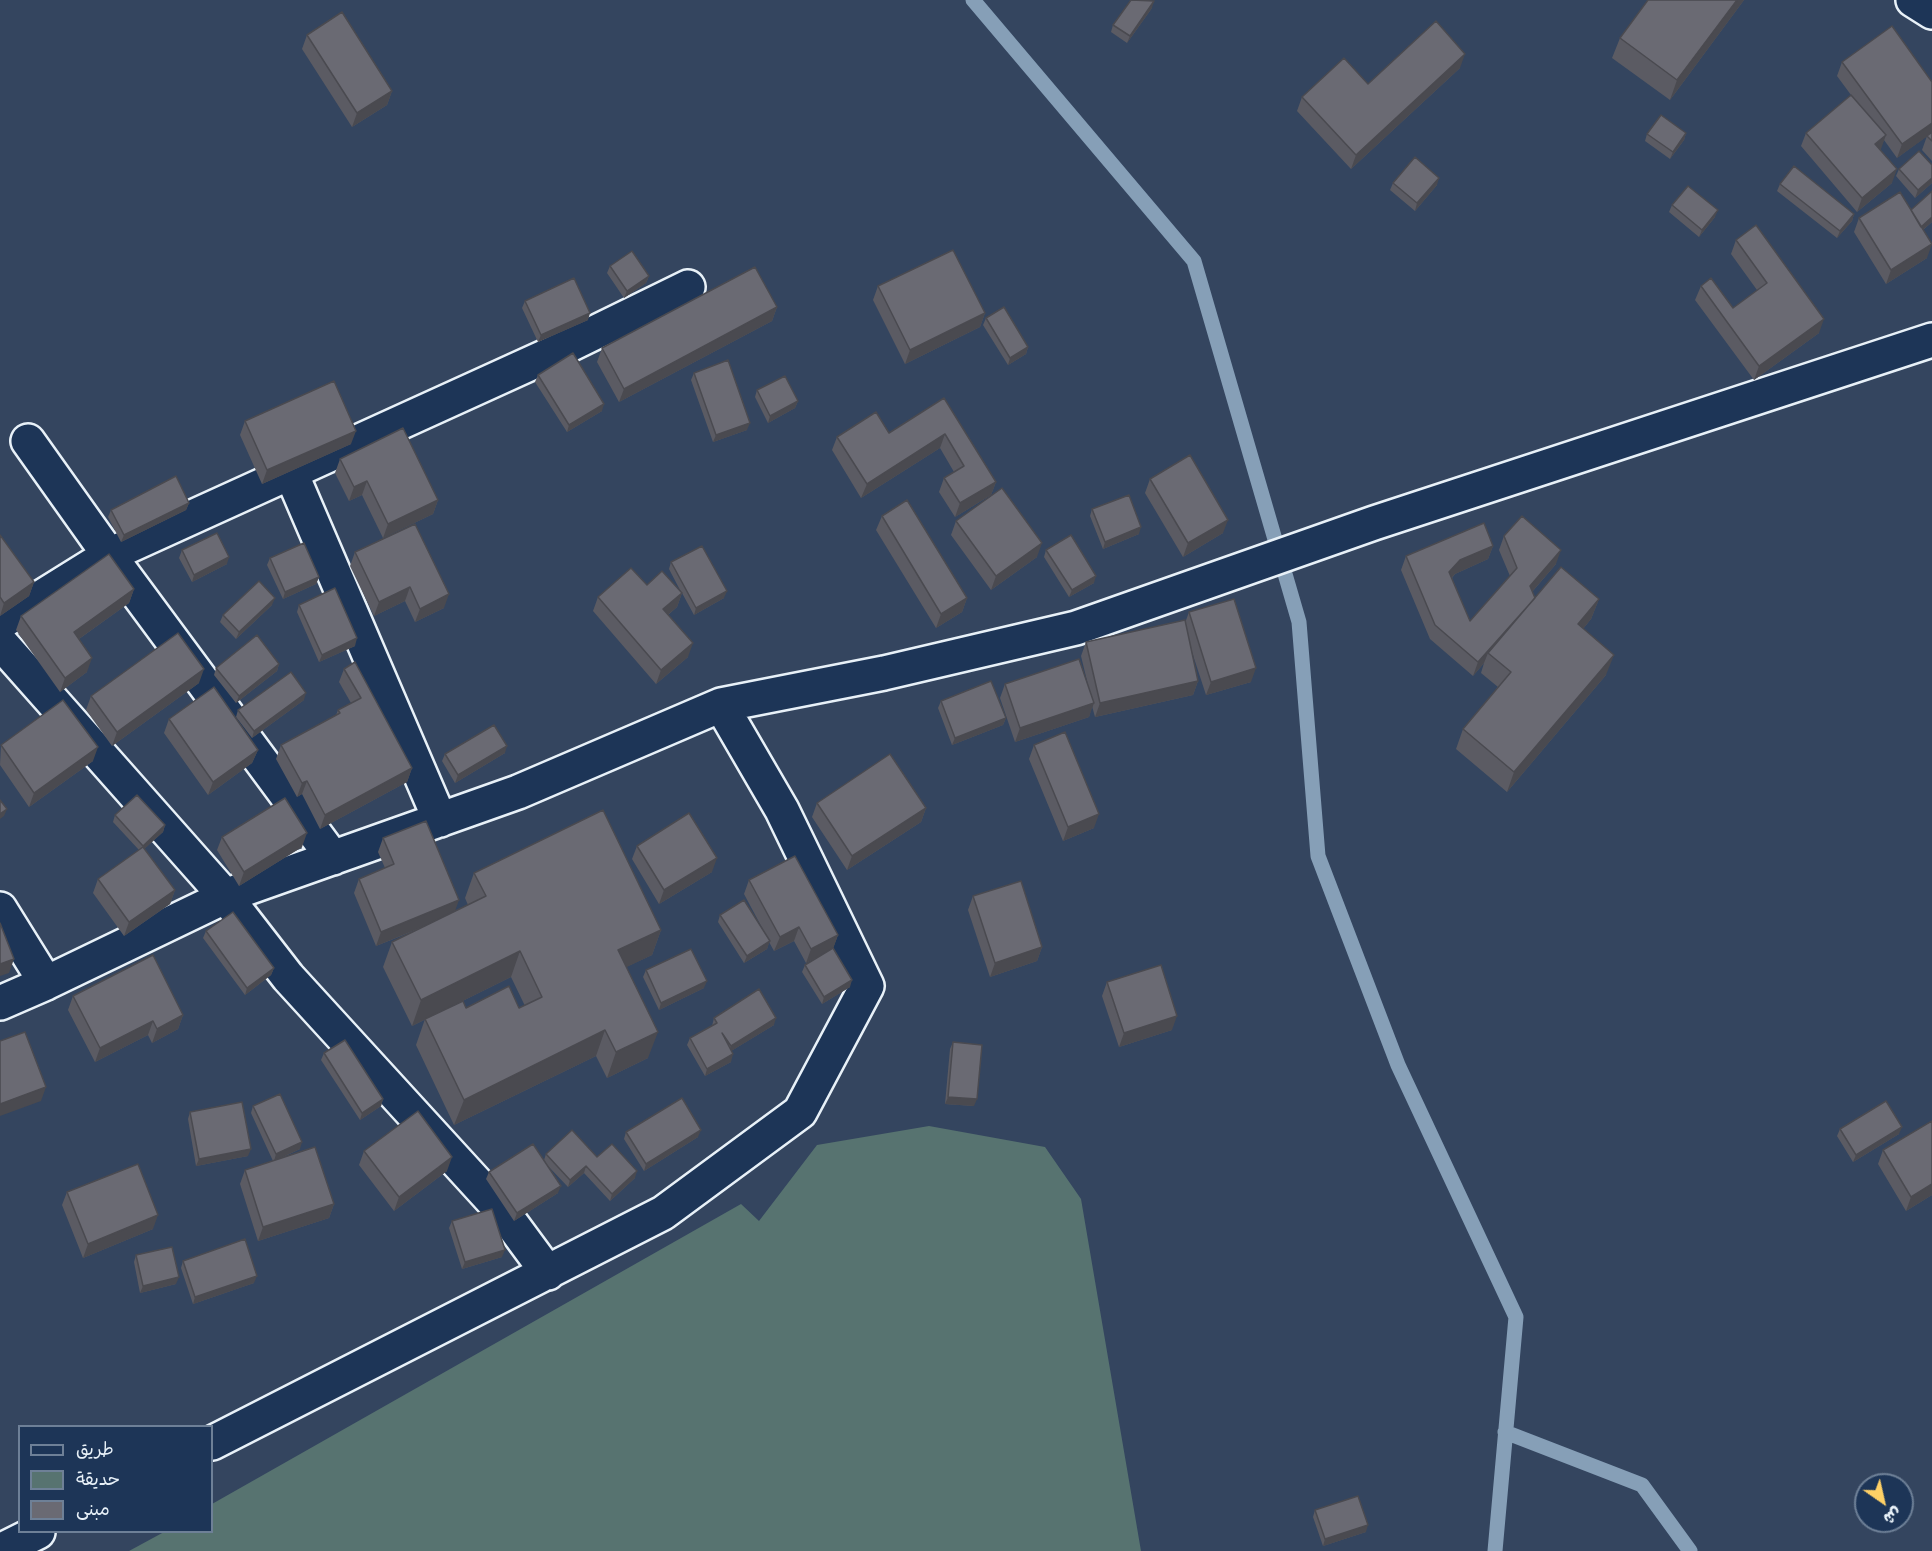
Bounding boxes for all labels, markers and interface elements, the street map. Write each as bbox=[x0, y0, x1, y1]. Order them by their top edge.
legend bbox=[18, 1425, 213, 1533]
text: طريق bbox=[76, 1436, 114, 1461]
text: حديقة bbox=[76, 1466, 120, 1491]
north arrow bbox=[1854, 1473, 1914, 1533]
text: مبنى bbox=[76, 1496, 110, 1521]
text: ش bbox=[1880, 1502, 1906, 1530]

